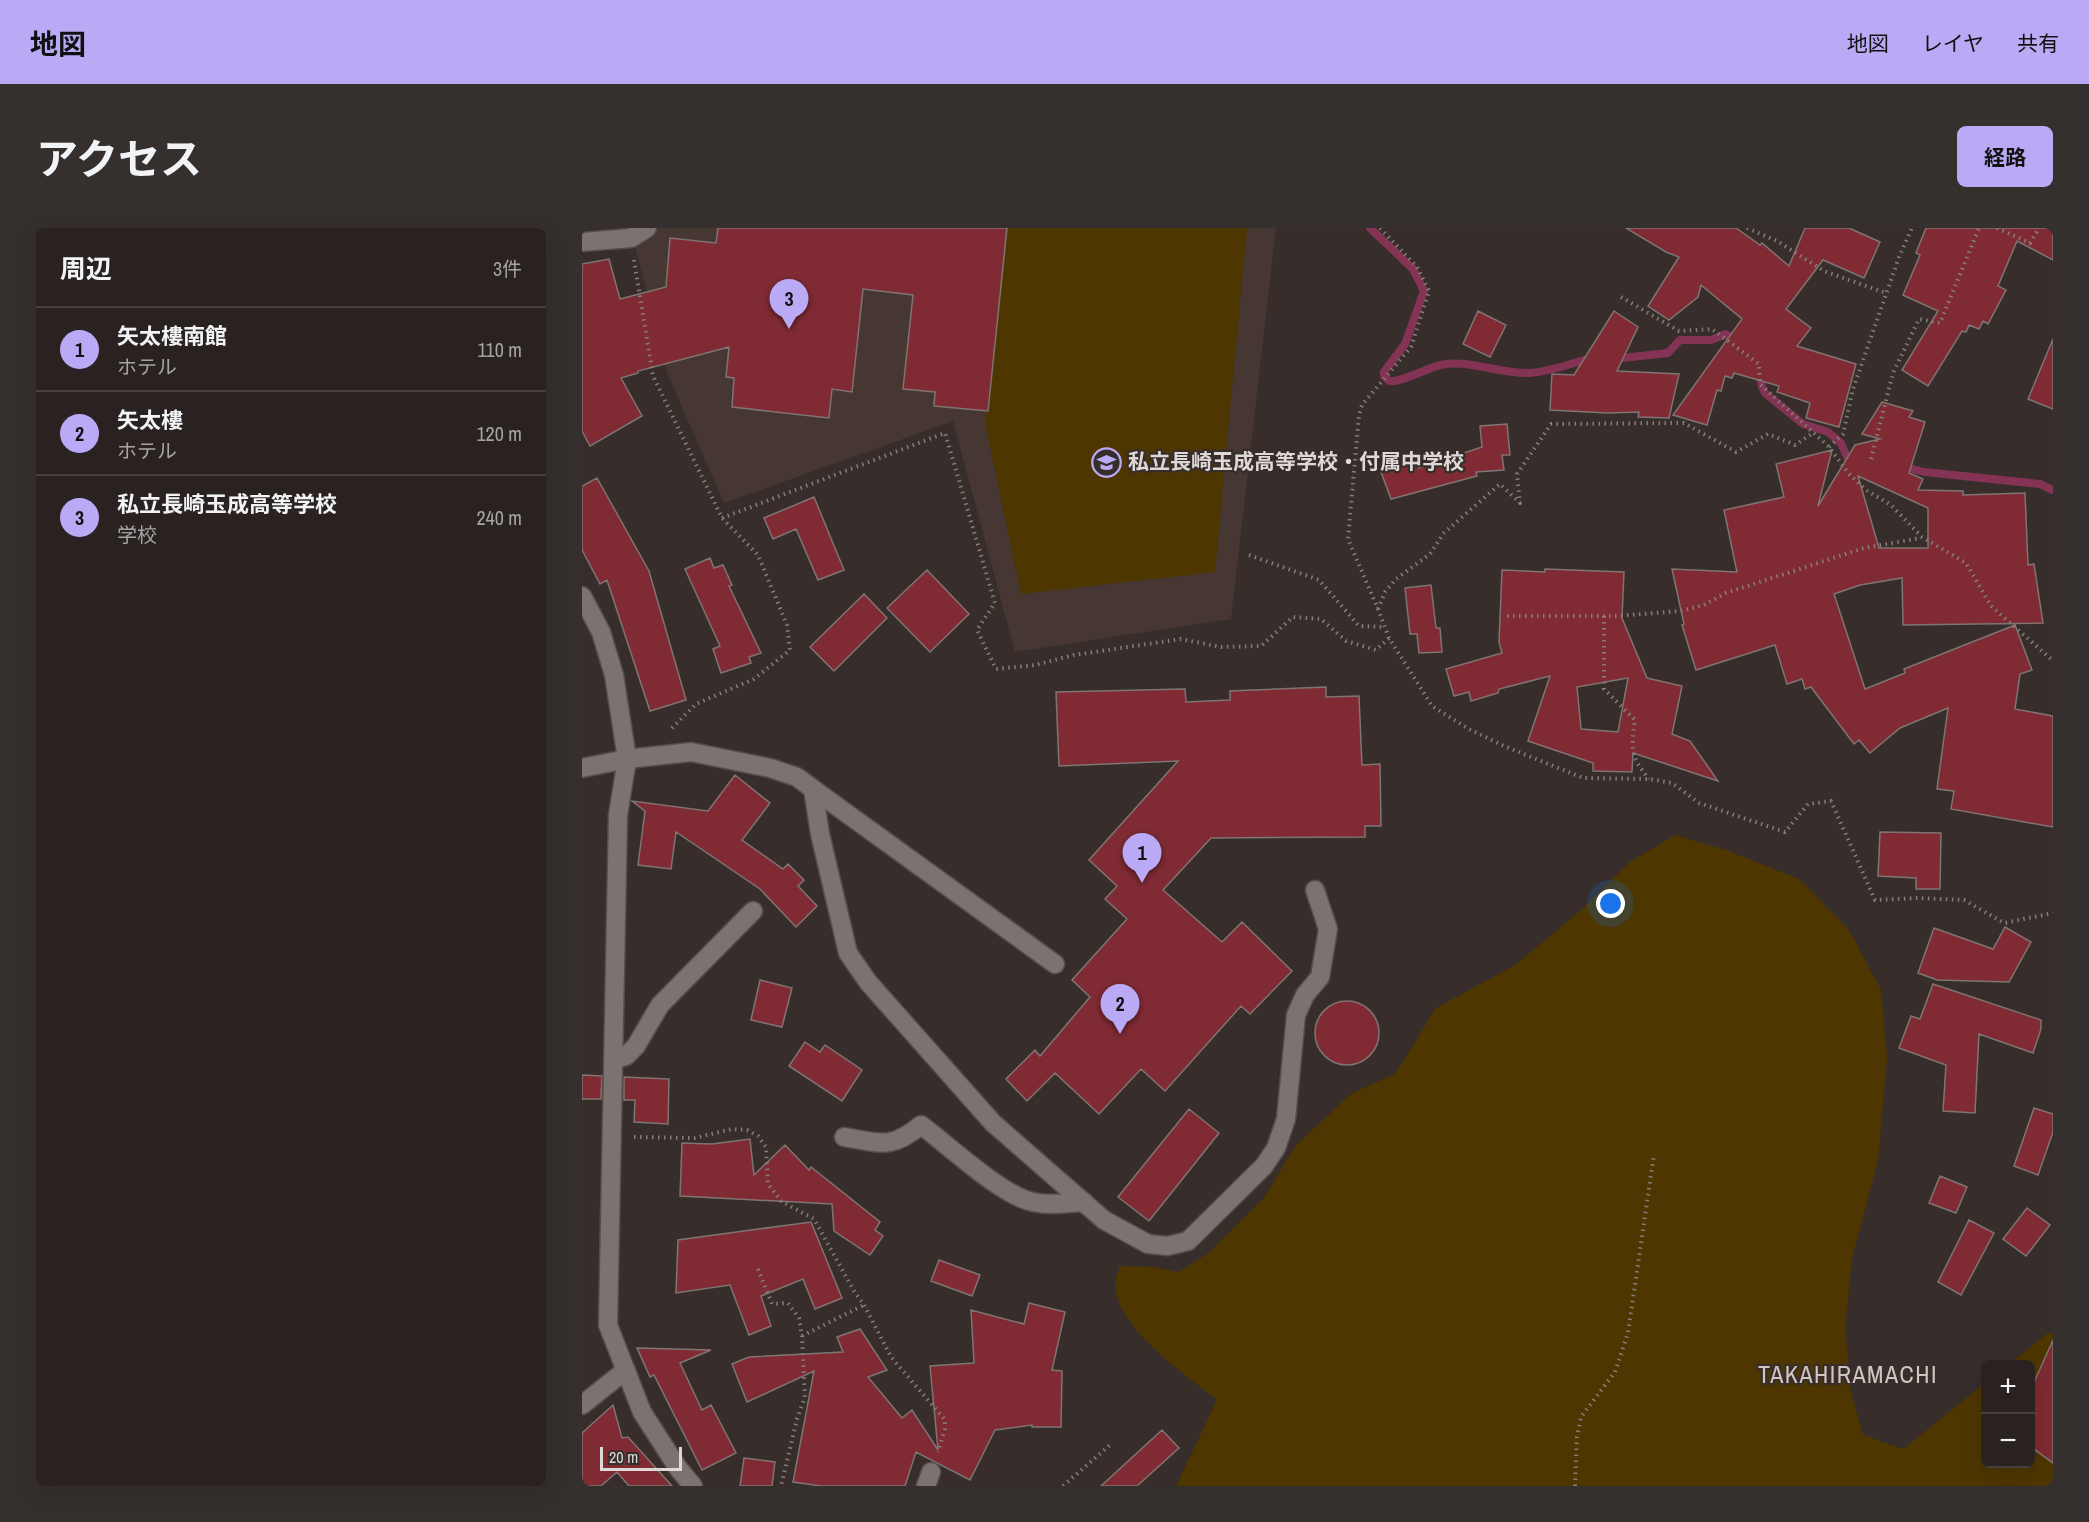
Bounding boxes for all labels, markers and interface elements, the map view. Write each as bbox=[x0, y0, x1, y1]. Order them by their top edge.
text: 地図 bbox=[30, 25, 86, 63]
text: 地図 bbox=[1847, 29, 1889, 58]
text: レイヤ bbox=[1922, 29, 1984, 58]
text: 共有 bbox=[2017, 29, 2059, 58]
button: 経路 bbox=[1957, 126, 2053, 187]
text: アクセス bbox=[36, 131, 202, 187]
text: 周辺 bbox=[60, 251, 112, 286]
text: 3件 bbox=[493, 255, 522, 282]
pin: 3 bbox=[770, 279, 808, 329]
text: 矢太樓南館 bbox=[117, 321, 227, 351]
text: 1 bbox=[75, 336, 84, 363]
text: 110 m bbox=[478, 336, 522, 363]
text: ホテル bbox=[117, 353, 177, 380]
text: 矢太樓 bbox=[117, 405, 183, 435]
text: 2 bbox=[75, 420, 84, 447]
text: 120 m bbox=[476, 420, 522, 447]
text: ホテル bbox=[117, 437, 177, 464]
school or university icon: 私立長崎玉成高等学校・付属中学校 bbox=[1091, 446, 1123, 478]
place label: 私立長崎玉成高等学校・付属中学校 bbox=[1128, 447, 1464, 476]
text: 私立長崎玉成高等学校 bbox=[117, 489, 337, 519]
text: 3 bbox=[75, 504, 84, 531]
text: 240 m bbox=[476, 504, 522, 531]
text: 学校 bbox=[117, 521, 157, 548]
pin: 1 bbox=[1122, 834, 1162, 883]
your location bbox=[1596, 889, 1625, 918]
pin: 2 bbox=[1100, 984, 1140, 1034]
district label: TAKAHIRAMACHI bbox=[1758, 1358, 1938, 1390]
map controls bbox=[1981, 1360, 2035, 1468]
button: + bbox=[1981, 1360, 2035, 1414]
button: − bbox=[1981, 1414, 2035, 1468]
scale bar bbox=[600, 1444, 682, 1472]
text: 20 m bbox=[609, 1446, 638, 1468]

